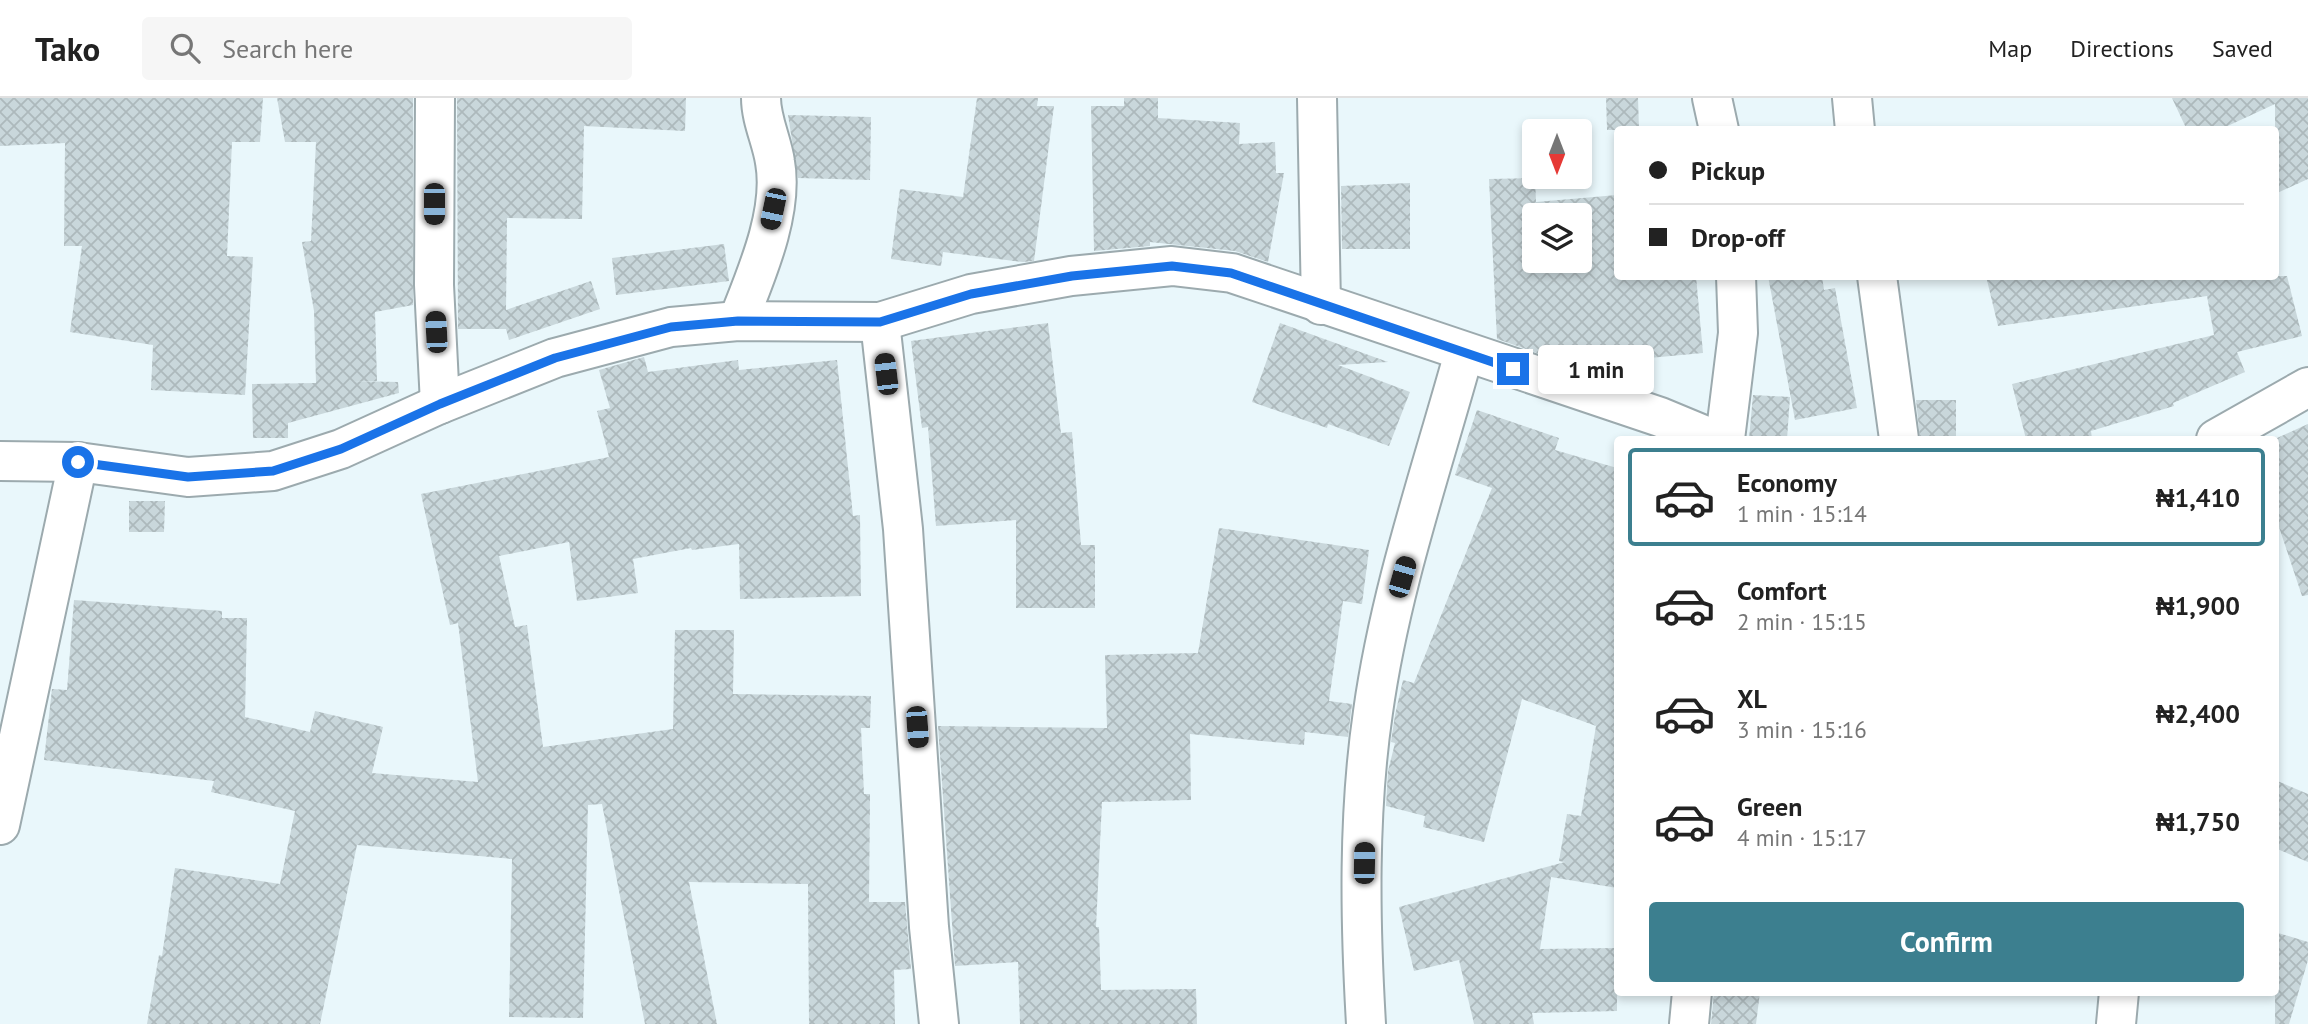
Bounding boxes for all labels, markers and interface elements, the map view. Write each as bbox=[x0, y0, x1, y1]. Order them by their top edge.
search box bbox=[142, 17, 632, 80]
text: Tako bbox=[35, 27, 100, 70]
icon: search bbox=[166, 29, 204, 67]
text: Search here bbox=[222, 32, 353, 65]
text: Map bbox=[1988, 33, 2032, 64]
text: Directions bbox=[2070, 33, 2174, 64]
text: Saved bbox=[2212, 33, 2273, 64]
north arrow bbox=[1522, 119, 1592, 189]
map controls bbox=[1522, 119, 1592, 273]
text: Pickup bbox=[1691, 154, 1765, 187]
car bbox=[424, 183, 445, 225]
car bbox=[759, 186, 788, 232]
button: layers bbox=[1522, 203, 1592, 273]
text: Drop-off bbox=[1691, 221, 1785, 254]
car bbox=[425, 310, 448, 354]
callout: 1 min bbox=[1538, 344, 1653, 394]
car bbox=[874, 352, 899, 396]
route end bbox=[1497, 353, 1529, 385]
text: 1 min bbox=[1568, 355, 1624, 384]
route start bbox=[62, 446, 94, 478]
icon: car bbox=[1653, 466, 1716, 529]
text: Economy bbox=[1737, 466, 1837, 499]
text: ₦1,410 bbox=[2156, 481, 2240, 514]
text: 1 min · 15:14 bbox=[1737, 499, 1867, 528]
car bbox=[1387, 554, 1418, 600]
icon: car bbox=[1653, 574, 1716, 637]
text: Comfort bbox=[1737, 574, 1827, 607]
text: ₦1,900 bbox=[2156, 589, 2240, 622]
text: 2 min · 15:15 bbox=[1737, 607, 1867, 636]
icon: car bbox=[1653, 682, 1716, 745]
text: XL bbox=[1737, 682, 1767, 715]
text: ₦2,400 bbox=[2156, 697, 2240, 730]
car bbox=[906, 705, 929, 749]
text: 3 min · 15:16 bbox=[1737, 715, 1867, 744]
icon: car bbox=[1653, 790, 1716, 853]
text: Green bbox=[1737, 790, 1802, 823]
text: ₦1,750 bbox=[2156, 805, 2240, 838]
text: 4 min · 15:17 bbox=[1737, 823, 1867, 852]
car bbox=[1354, 842, 1375, 884]
button: Confirm bbox=[1649, 902, 2244, 982]

